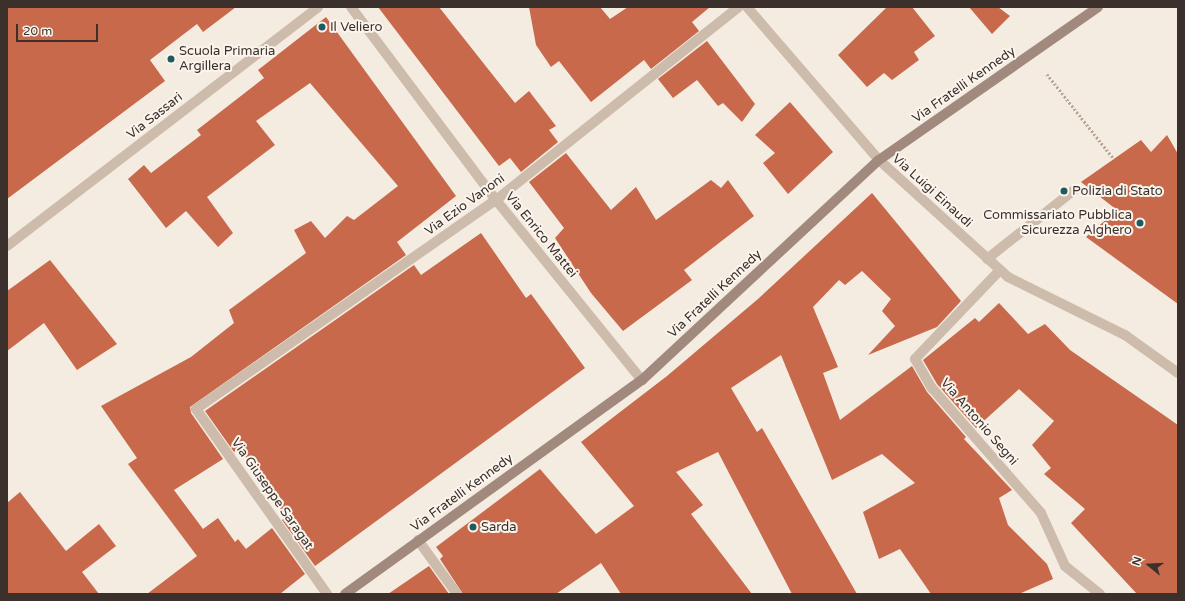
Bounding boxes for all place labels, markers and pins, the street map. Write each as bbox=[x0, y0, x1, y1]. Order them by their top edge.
place label: Il Veliero bbox=[330, 19, 382, 35]
marker: Il Veliero bbox=[317, 22, 327, 32]
place label: Scuola Primaria Argillera bbox=[179, 44, 275, 75]
marker: Scuola Primaria Argillera bbox=[166, 54, 176, 64]
place label: Polizia di Stato bbox=[1072, 183, 1163, 199]
marker: Polizia di Stato bbox=[1059, 186, 1069, 196]
place label: Commissariato Pubblica Sicurezza Alghero bbox=[983, 208, 1132, 239]
marker: Commissariato Pubblica Sicurezza Alghero bbox=[1135, 218, 1145, 228]
place label: Sarda bbox=[481, 519, 517, 535]
marker: Sarda bbox=[468, 522, 478, 532]

